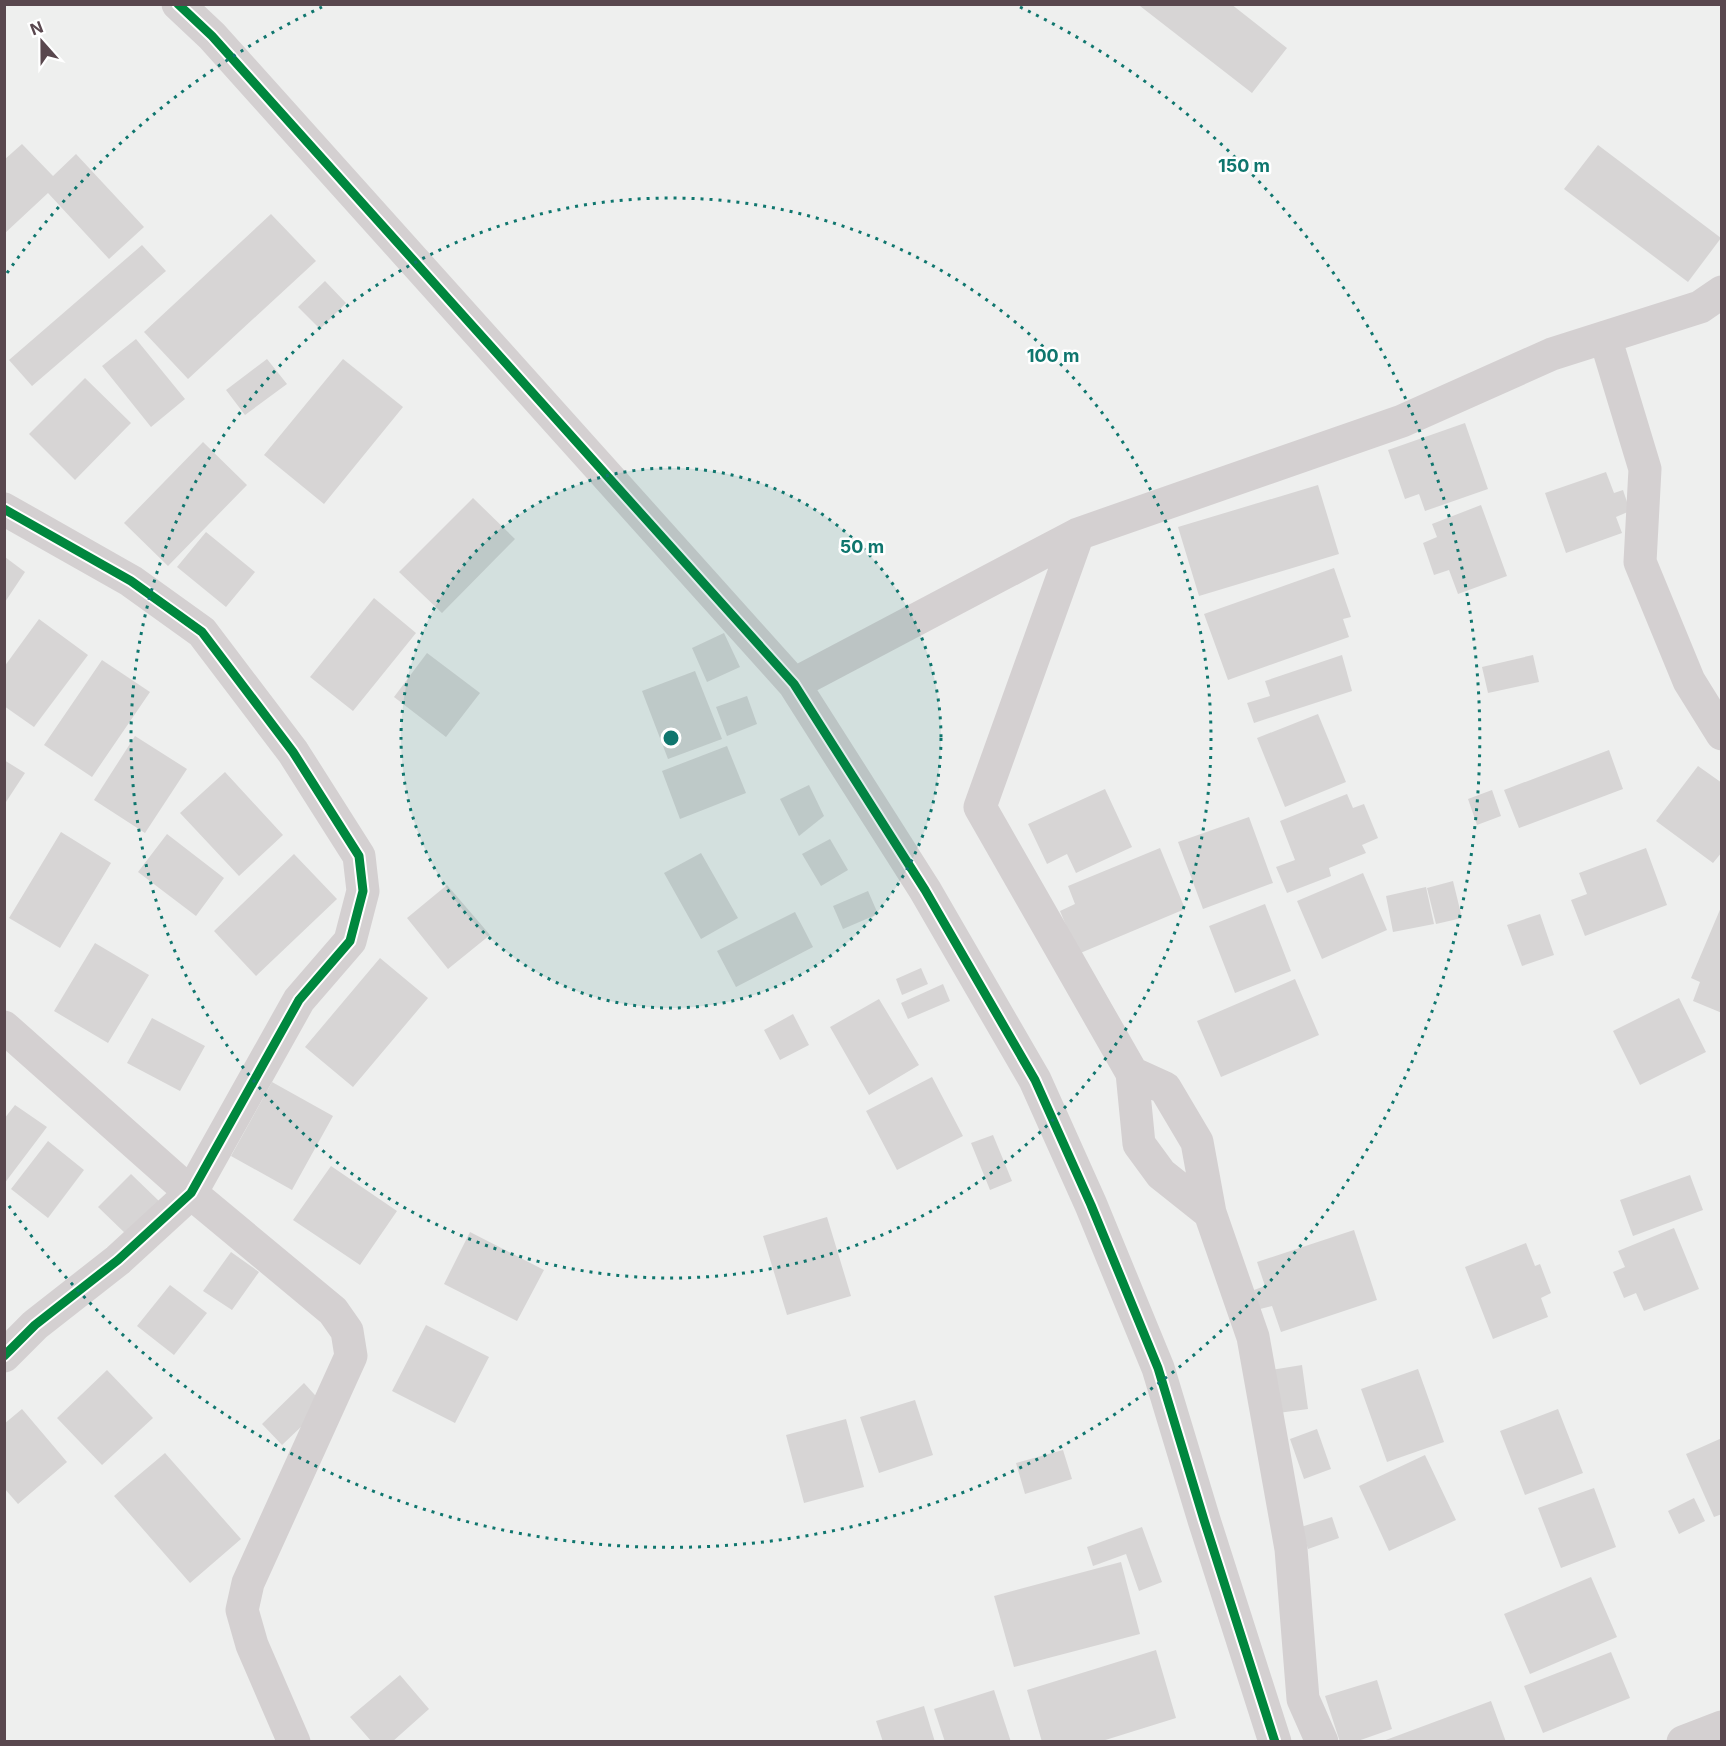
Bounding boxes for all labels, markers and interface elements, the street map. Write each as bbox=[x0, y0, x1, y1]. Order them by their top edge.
north arrow bbox=[12, 12, 72, 72]
text: N bbox=[27, 16, 46, 40]
text: 150 m bbox=[1218, 155, 1270, 176]
text: 100 m bbox=[1027, 345, 1079, 366]
text: 50 m bbox=[840, 536, 884, 557]
centre of rings bbox=[661, 728, 681, 748]

